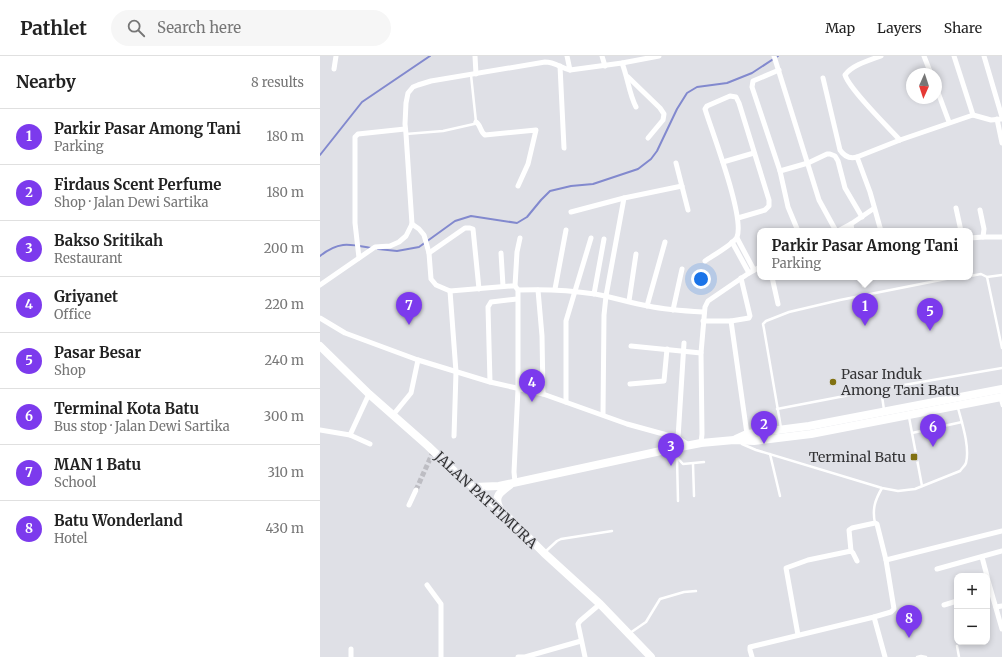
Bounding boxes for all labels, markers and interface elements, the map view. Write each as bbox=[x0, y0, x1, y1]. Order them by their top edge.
search box bbox=[111, 10, 391, 46]
text: Pathlet bbox=[20, 16, 87, 40]
icon: search bbox=[125, 17, 147, 39]
text: Search here bbox=[157, 18, 241, 37]
text: Map bbox=[825, 19, 855, 37]
text: Layers bbox=[877, 19, 922, 37]
text: Share bbox=[944, 19, 982, 37]
north arrow bbox=[906, 68, 942, 104]
text: Nearby bbox=[16, 71, 76, 93]
text: 8 results bbox=[251, 74, 304, 91]
text: Parkir Pasar Among Tani bbox=[54, 119, 241, 138]
text: 1 bbox=[26, 128, 32, 145]
text: 180 m bbox=[266, 128, 304, 145]
text: Parking bbox=[54, 138, 104, 155]
text: Firdaus Scent Perfume bbox=[54, 175, 221, 194]
text: 2 bbox=[25, 184, 33, 201]
text: 180 m bbox=[266, 184, 304, 201]
text: Shop · Jalan Dewi Sartika bbox=[54, 194, 208, 211]
popup bbox=[757, 228, 973, 280]
text: Bakso Sritikah bbox=[54, 231, 163, 250]
text: Parkir Pasar Among Tani bbox=[772, 236, 958, 255]
text: 3 bbox=[25, 240, 33, 257]
text: 200 m bbox=[264, 240, 304, 257]
text: Restaurant bbox=[54, 250, 122, 267]
text: Parking bbox=[772, 255, 821, 272]
your location bbox=[691, 269, 711, 289]
text: Griyanet bbox=[54, 287, 118, 306]
pin: 7 bbox=[396, 292, 422, 325]
pin: 1 bbox=[852, 293, 878, 326]
text: 4 bbox=[25, 296, 33, 313]
text: 220 m bbox=[265, 296, 304, 313]
pin: 5 bbox=[917, 298, 943, 331]
text: Office bbox=[54, 306, 91, 323]
text: Pasar Besar bbox=[54, 343, 141, 362]
text: 5 bbox=[25, 352, 33, 369]
text: 240 m bbox=[264, 352, 304, 369]
text: Shop bbox=[54, 362, 86, 379]
place label: Pasar Induk Among Tani Batu bbox=[840, 365, 960, 399]
pin: 4 bbox=[519, 369, 545, 402]
marker: Pasar Induk Among Tani Batu bbox=[828, 377, 838, 387]
text: Terminal Kota Batu bbox=[54, 399, 199, 418]
text: 6 bbox=[25, 408, 33, 425]
text: 300 m bbox=[264, 408, 304, 425]
pin: 2 bbox=[751, 411, 777, 444]
pin: 6 bbox=[920, 414, 946, 447]
text: Bus stop · Jalan Dewi Sartika bbox=[54, 418, 230, 435]
pin: 3 bbox=[658, 433, 684, 466]
street label: JALAN PATTIMURA bbox=[430, 447, 541, 552]
place label: Terminal Batu bbox=[809, 448, 906, 466]
marker: Terminal Batu bbox=[909, 452, 919, 462]
text: MAN 1 Batu bbox=[54, 455, 141, 474]
text: 7 bbox=[25, 464, 33, 481]
text: 310 m bbox=[267, 464, 304, 481]
text: School bbox=[54, 474, 96, 491]
text: Batu Wonderland bbox=[54, 511, 183, 530]
text: 8 bbox=[25, 520, 33, 537]
text: 430 m bbox=[265, 520, 304, 537]
text: Hotel bbox=[54, 530, 87, 547]
map controls bbox=[954, 573, 990, 645]
button: + bbox=[954, 573, 990, 609]
pin: 8 bbox=[896, 605, 922, 638]
button: − bbox=[954, 609, 990, 645]

